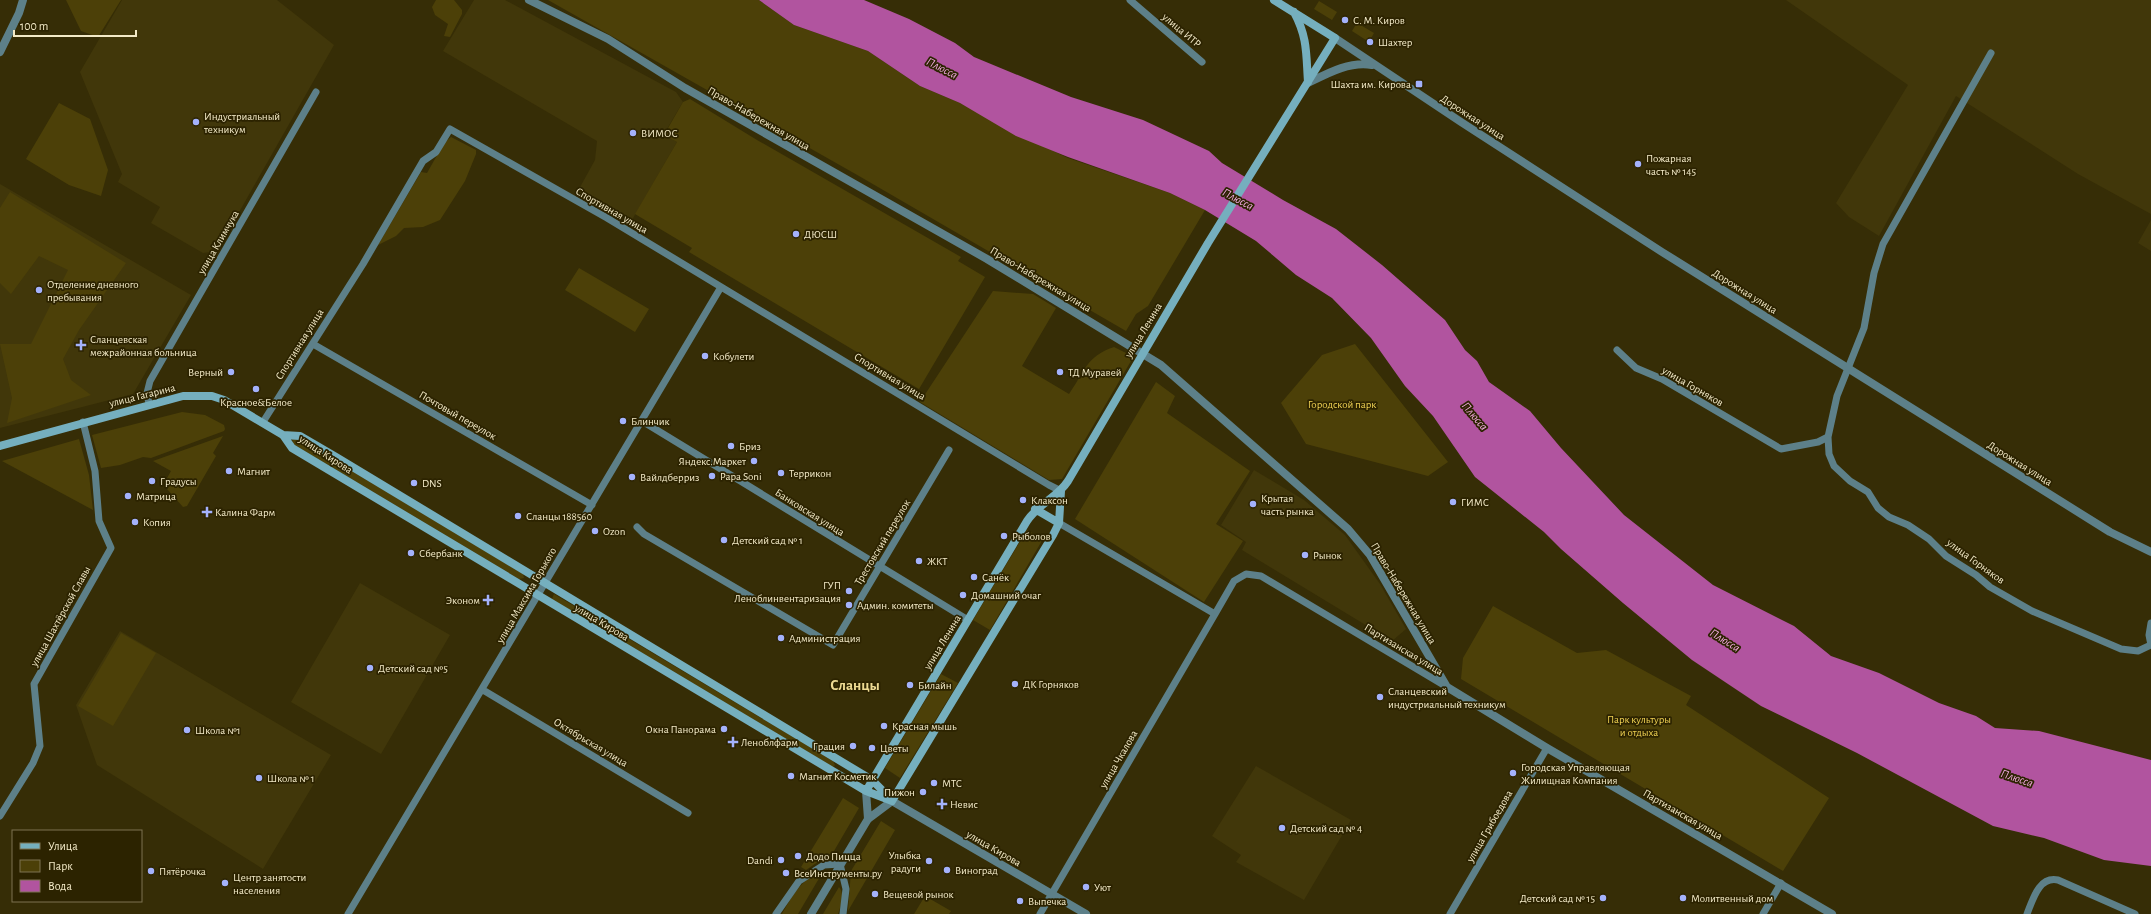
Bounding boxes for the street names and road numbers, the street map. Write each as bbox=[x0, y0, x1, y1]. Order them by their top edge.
street label: улица ИТР bbox=[1159, 11, 1203, 50]
street label: Право-Набережная улица bbox=[706, 85, 812, 152]
street label: Дорожная улица bbox=[1439, 93, 1507, 142]
street label: Спортивная улица bbox=[574, 185, 650, 235]
street label: улица Климчука bbox=[195, 209, 241, 277]
street label: Право-Набережная улица bbox=[988, 245, 1093, 314]
street label: Дорожная улица bbox=[1710, 267, 1779, 316]
street label: улица Ленина bbox=[1122, 301, 1164, 360]
street label: Спортивная улица bbox=[273, 307, 326, 382]
street label: Спортивная улица bbox=[852, 351, 927, 402]
street label: улица Горняков bbox=[1659, 364, 1725, 408]
street label: улица Гагарина bbox=[107, 382, 176, 409]
street label: Почтовый переулок bbox=[417, 389, 498, 442]
street label: улица Кирова bbox=[296, 433, 354, 476]
street label: Дорожная улица bbox=[1985, 439, 2054, 488]
street label: Банковская улица bbox=[773, 487, 846, 538]
street label: Трестовский переулок bbox=[853, 498, 912, 587]
street label: улица Горняков bbox=[1944, 536, 2007, 586]
street label: Право-Набережная улица bbox=[1369, 541, 1438, 646]
street label: улица Максима Горького bbox=[494, 546, 558, 646]
street label: улица Шахтёрской Славы bbox=[28, 564, 93, 669]
street label: улица Кирова bbox=[572, 601, 631, 643]
street label: улица Ленина bbox=[921, 613, 963, 672]
street label: Партизанская улица bbox=[1362, 622, 1445, 677]
street label: Октябрьская улица bbox=[552, 716, 630, 769]
street label: улица Чкалова bbox=[1097, 728, 1139, 791]
street label: Партизанская улица bbox=[1641, 787, 1724, 842]
street label: улица Грибоедова bbox=[1464, 788, 1514, 865]
street label: улица Кирова bbox=[964, 828, 1023, 868]

